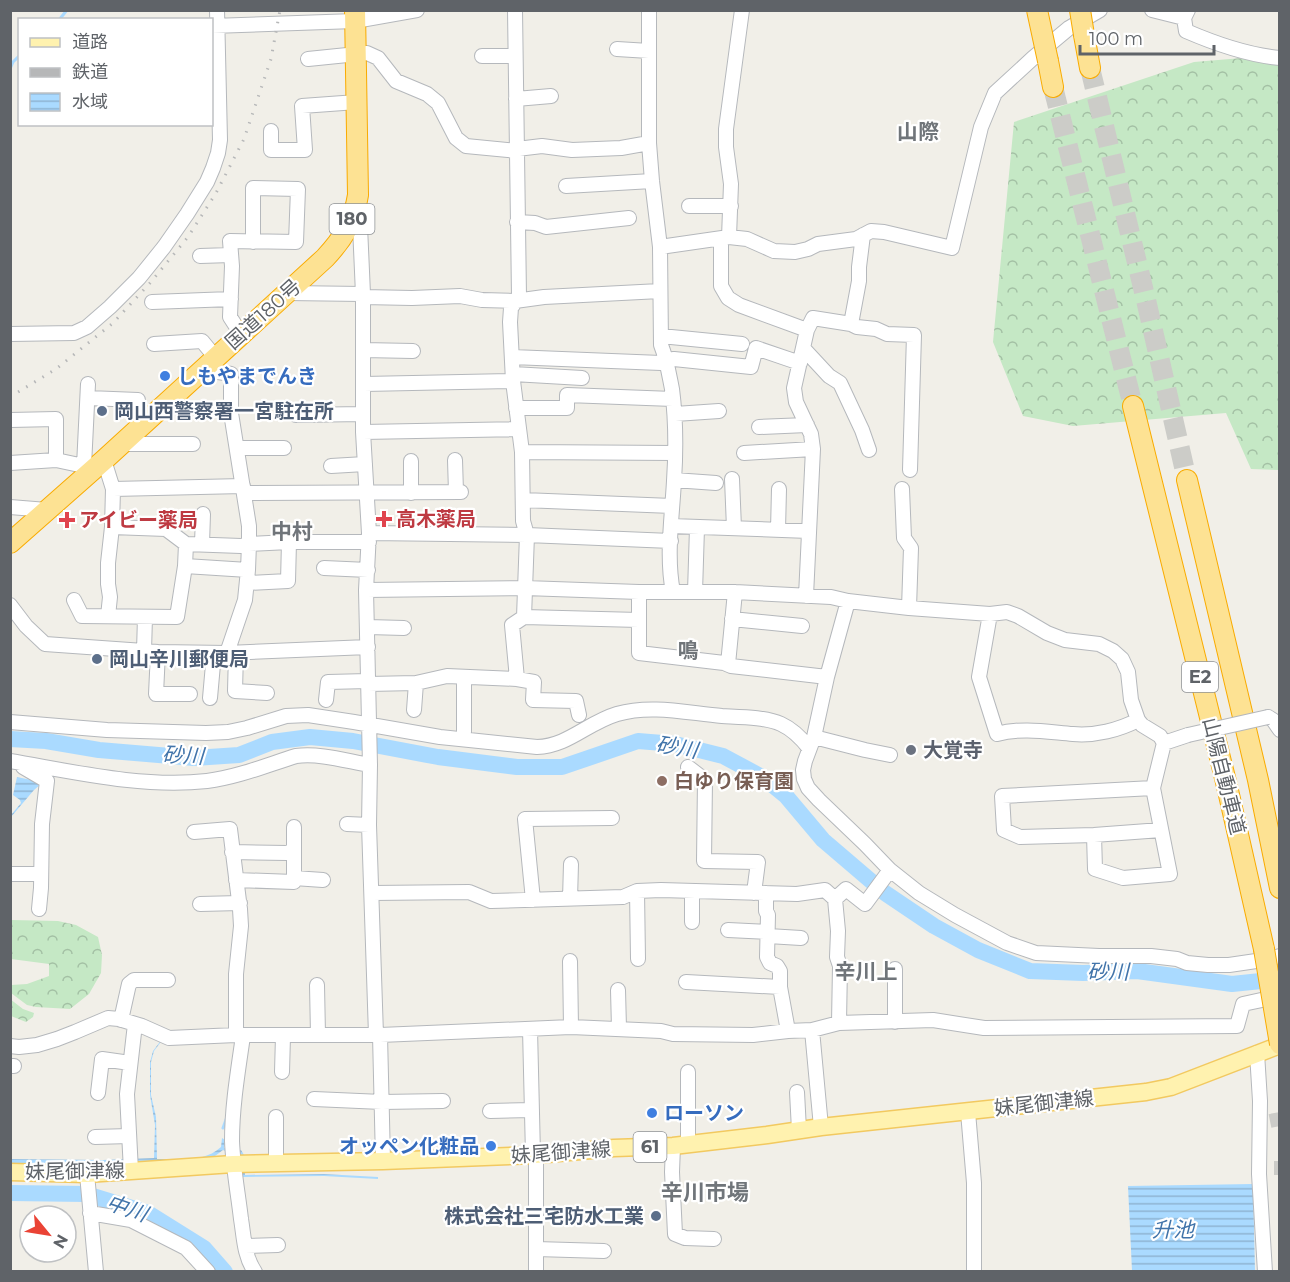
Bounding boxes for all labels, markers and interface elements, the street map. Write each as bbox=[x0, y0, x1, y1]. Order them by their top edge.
legend bbox=[18, 18, 213, 126]
scale bar bbox=[1080, 18, 1214, 56]
text: 100 m bbox=[1089, 28, 1143, 50]
text: 道路 bbox=[72, 31, 108, 53]
text: 鉄道 bbox=[72, 61, 108, 83]
text: 水域 bbox=[72, 91, 108, 113]
district label: 山際 bbox=[897, 119, 939, 144]
road number: 180 bbox=[330, 204, 374, 234]
street label: 国道180号 bbox=[220, 274, 306, 354]
place label: しもやまでんき bbox=[177, 364, 317, 388]
marker: しもやまでんき bbox=[158, 369, 172, 383]
place label: 岡山西警察署一宮駐在所 bbox=[114, 399, 334, 423]
marker: 岡山西警察署一宮駐在所 bbox=[95, 404, 109, 418]
place label: 高木薬局 bbox=[396, 507, 476, 531]
place label: アイビー薬局 bbox=[79, 508, 198, 532]
marker: 高木薬局 bbox=[377, 512, 391, 526]
marker: アイビー薬局 bbox=[60, 513, 74, 527]
district label: 中村 bbox=[271, 519, 313, 544]
district label: 鳴 bbox=[678, 638, 699, 663]
place label: 岡山辛川郵便局 bbox=[109, 647, 249, 671]
marker: 岡山辛川郵便局 bbox=[90, 652, 104, 666]
road number: E2 bbox=[1182, 662, 1218, 692]
street label: 山陽自動車道 bbox=[1198, 715, 1250, 837]
water label: 砂川 bbox=[654, 731, 702, 763]
place label: 大覚寺 bbox=[923, 738, 983, 762]
water label: 砂川 bbox=[161, 741, 207, 769]
marker: 大覚寺 bbox=[904, 743, 918, 757]
place label: 白ゆり保育園 bbox=[674, 769, 794, 793]
marker: 白ゆり保育園 bbox=[655, 774, 669, 788]
district label: 辛川上 bbox=[835, 959, 898, 984]
water label: 砂川 bbox=[1087, 959, 1131, 984]
street label: 妹尾御津線 bbox=[993, 1086, 1095, 1120]
place label: ローソン bbox=[664, 1101, 744, 1125]
marker: ローソン bbox=[645, 1106, 659, 1120]
road number: 61 bbox=[634, 1132, 666, 1162]
place label: オッペン化粧品 bbox=[339, 1134, 479, 1158]
street label: 妹尾御津線 bbox=[510, 1137, 612, 1167]
marker: オッペン化粧品 bbox=[484, 1139, 498, 1153]
street label: 妹尾御津線 bbox=[25, 1158, 125, 1184]
district label: 辛川市場 bbox=[661, 1179, 749, 1206]
water label: 中川 bbox=[103, 1189, 153, 1227]
north arrow bbox=[18, 1204, 78, 1264]
place label: 株式会社三宅防水工業 bbox=[444, 1204, 644, 1228]
marker: 株式会社三宅防水工業 bbox=[649, 1209, 663, 1223]
water label: 升池 bbox=[1152, 1217, 1196, 1242]
text: N bbox=[49, 1231, 72, 1252]

